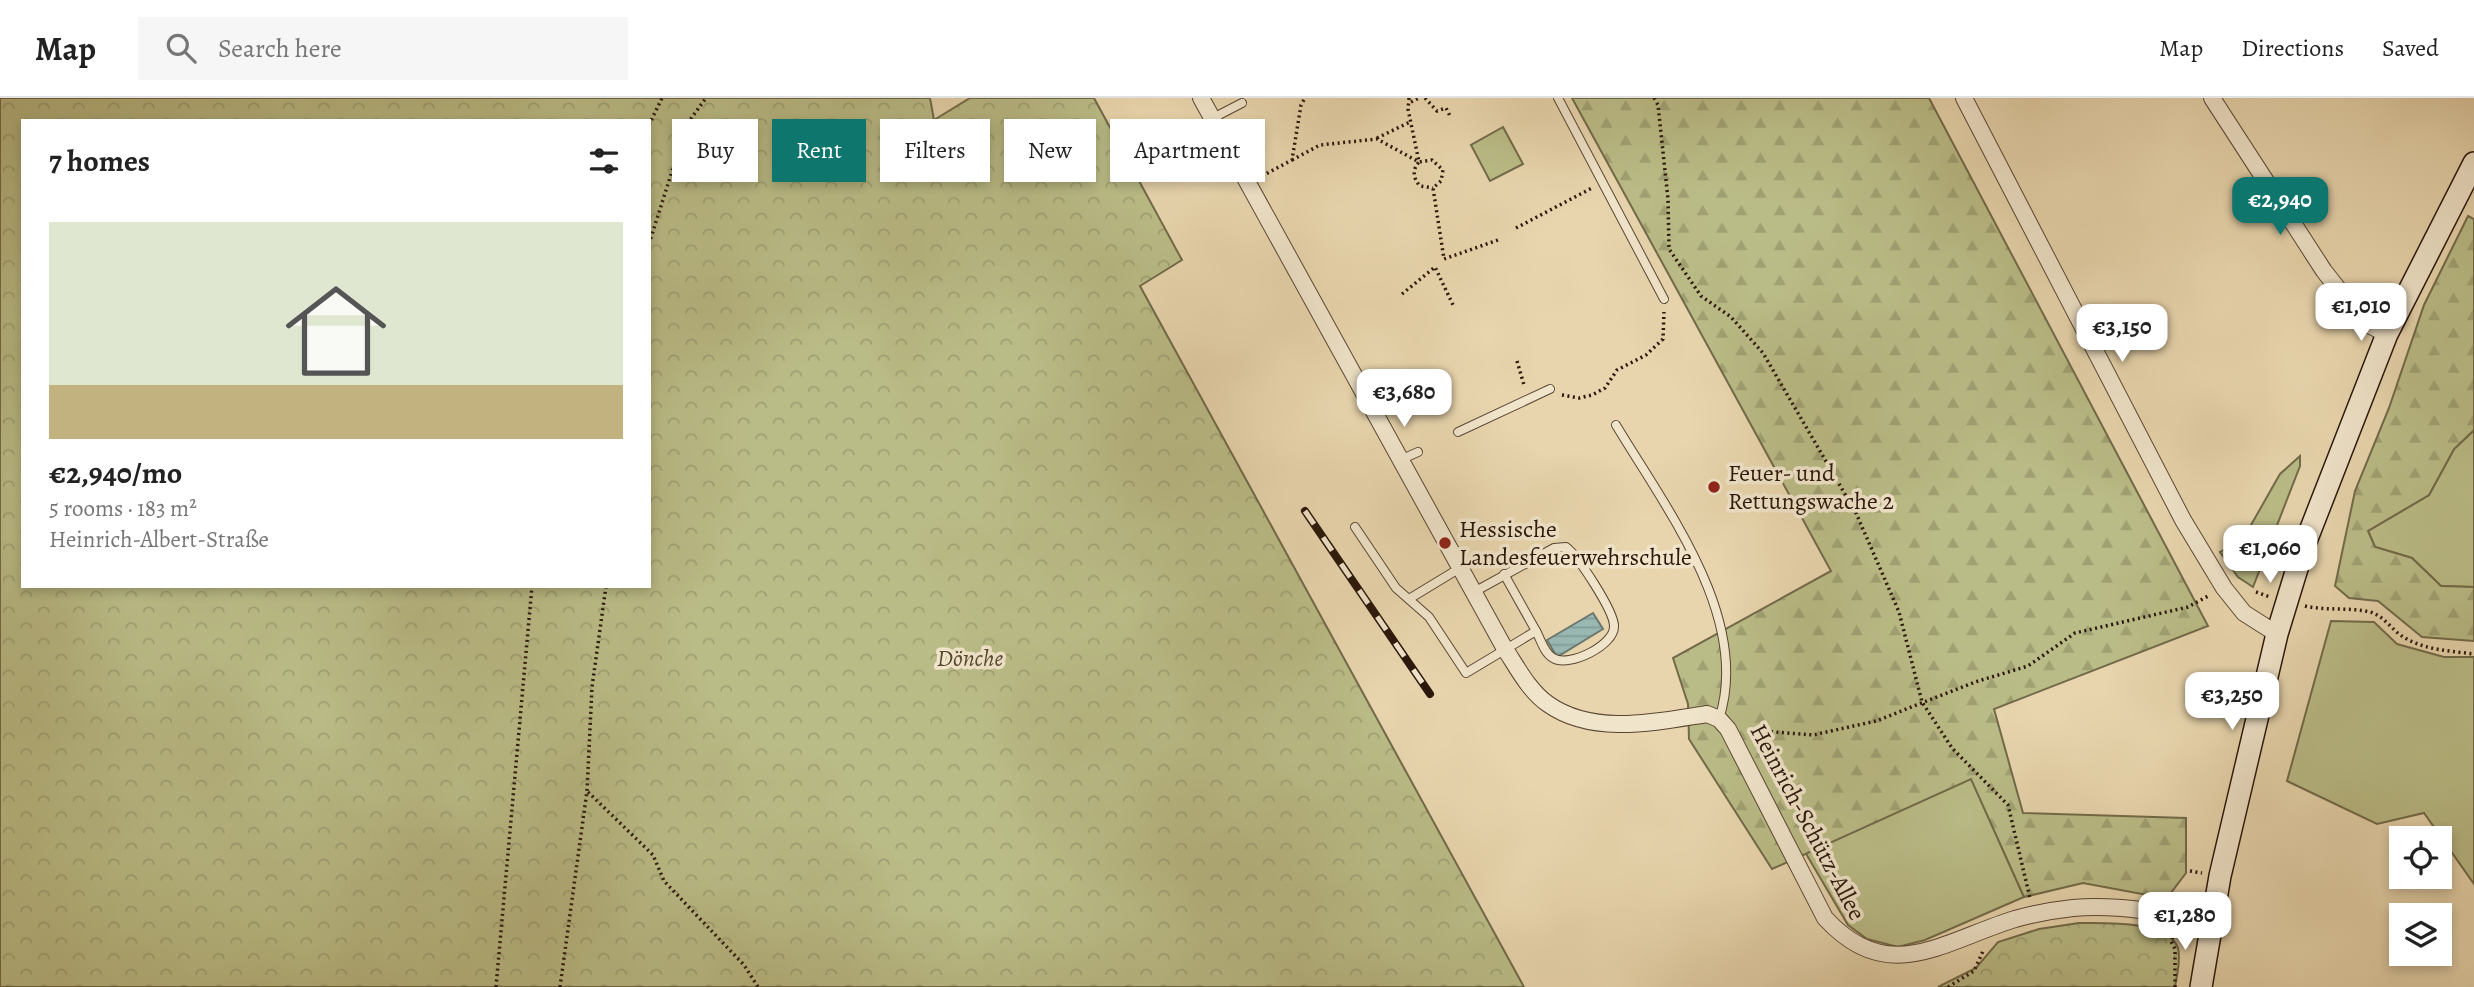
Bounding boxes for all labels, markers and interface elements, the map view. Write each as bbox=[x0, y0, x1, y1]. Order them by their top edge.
search box bbox=[138, 17, 628, 80]
text: Map bbox=[35, 26, 96, 71]
icon: search bbox=[162, 29, 200, 67]
text: Search here bbox=[218, 31, 342, 66]
text: Map bbox=[2159, 32, 2203, 64]
text: Directions bbox=[2241, 32, 2344, 64]
text: Saved bbox=[2382, 32, 2439, 64]
chip: Buy bbox=[672, 119, 758, 182]
chip: Rent bbox=[772, 119, 866, 182]
chip: Filters bbox=[880, 119, 990, 182]
chip: New bbox=[1004, 119, 1096, 182]
chip: Apartment bbox=[1110, 119, 1265, 182]
text: 7 homes bbox=[49, 141, 150, 181]
icon: filters bbox=[585, 142, 623, 180]
pin: €2,940 bbox=[2223, 178, 2337, 237]
text: €2,940 bbox=[2248, 184, 2312, 215]
icon: home bbox=[273, 268, 399, 394]
pin: €1,010 bbox=[2304, 284, 2418, 343]
text: €1,010 bbox=[2332, 290, 2391, 321]
pin: €3,150 bbox=[2065, 304, 2179, 364]
text: €3,150 bbox=[2093, 311, 2151, 342]
pin: €3,680 bbox=[1347, 370, 1461, 429]
text: €3,680 bbox=[1373, 376, 1435, 407]
text: €2,940/mo bbox=[49, 453, 182, 493]
place label: Feuer- und Rettungswache 2 bbox=[1728, 457, 1894, 517]
marker: Feuer- und Rettungswache 2 bbox=[1706, 479, 1722, 495]
text: 5 rooms · 183 m² bbox=[49, 493, 197, 524]
place label: Hessische Landesfeuerwehrschule bbox=[1459, 513, 1692, 573]
text: Heinrich-Albert-Straße bbox=[49, 524, 269, 555]
pin: €1,060 bbox=[2213, 526, 2327, 585]
text: €1,060 bbox=[2239, 532, 2301, 563]
marker: Hessische Landesfeuerwehrschule bbox=[1437, 535, 1453, 551]
park label: Dönche bbox=[937, 642, 1004, 674]
pin: €3,250 bbox=[2175, 672, 2289, 732]
text: €3,250 bbox=[2201, 679, 2263, 710]
street label: Heinrich-Schütz-Allee bbox=[1743, 718, 1873, 926]
map controls bbox=[2389, 826, 2452, 966]
button: locate bbox=[2389, 826, 2452, 889]
pin: €1,280 bbox=[2128, 892, 2242, 952]
text: €1,280 bbox=[2154, 899, 2216, 930]
button: layers bbox=[2389, 903, 2452, 966]

